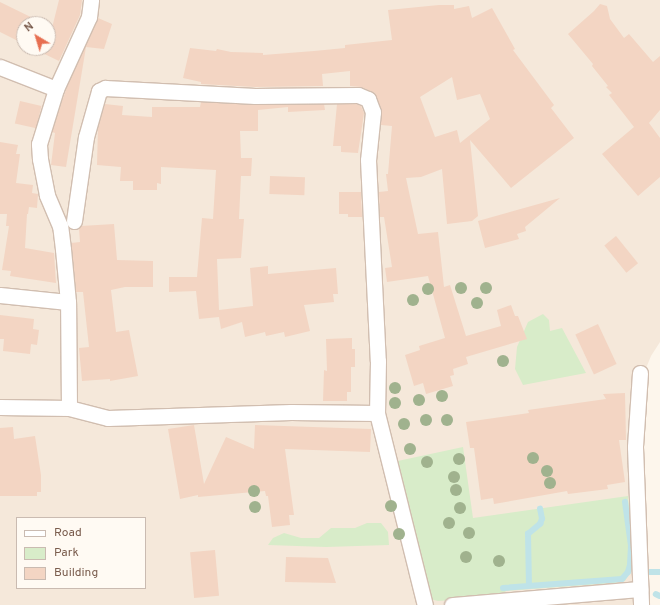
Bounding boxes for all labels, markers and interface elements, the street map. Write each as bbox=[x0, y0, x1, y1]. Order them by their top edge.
north arrow bbox=[16, 16, 56, 56]
text: N bbox=[22, 19, 37, 35]
legend bbox=[16, 517, 146, 589]
text: Road bbox=[54, 525, 82, 541]
text: Park bbox=[54, 545, 79, 561]
text: Building bbox=[54, 565, 98, 581]

